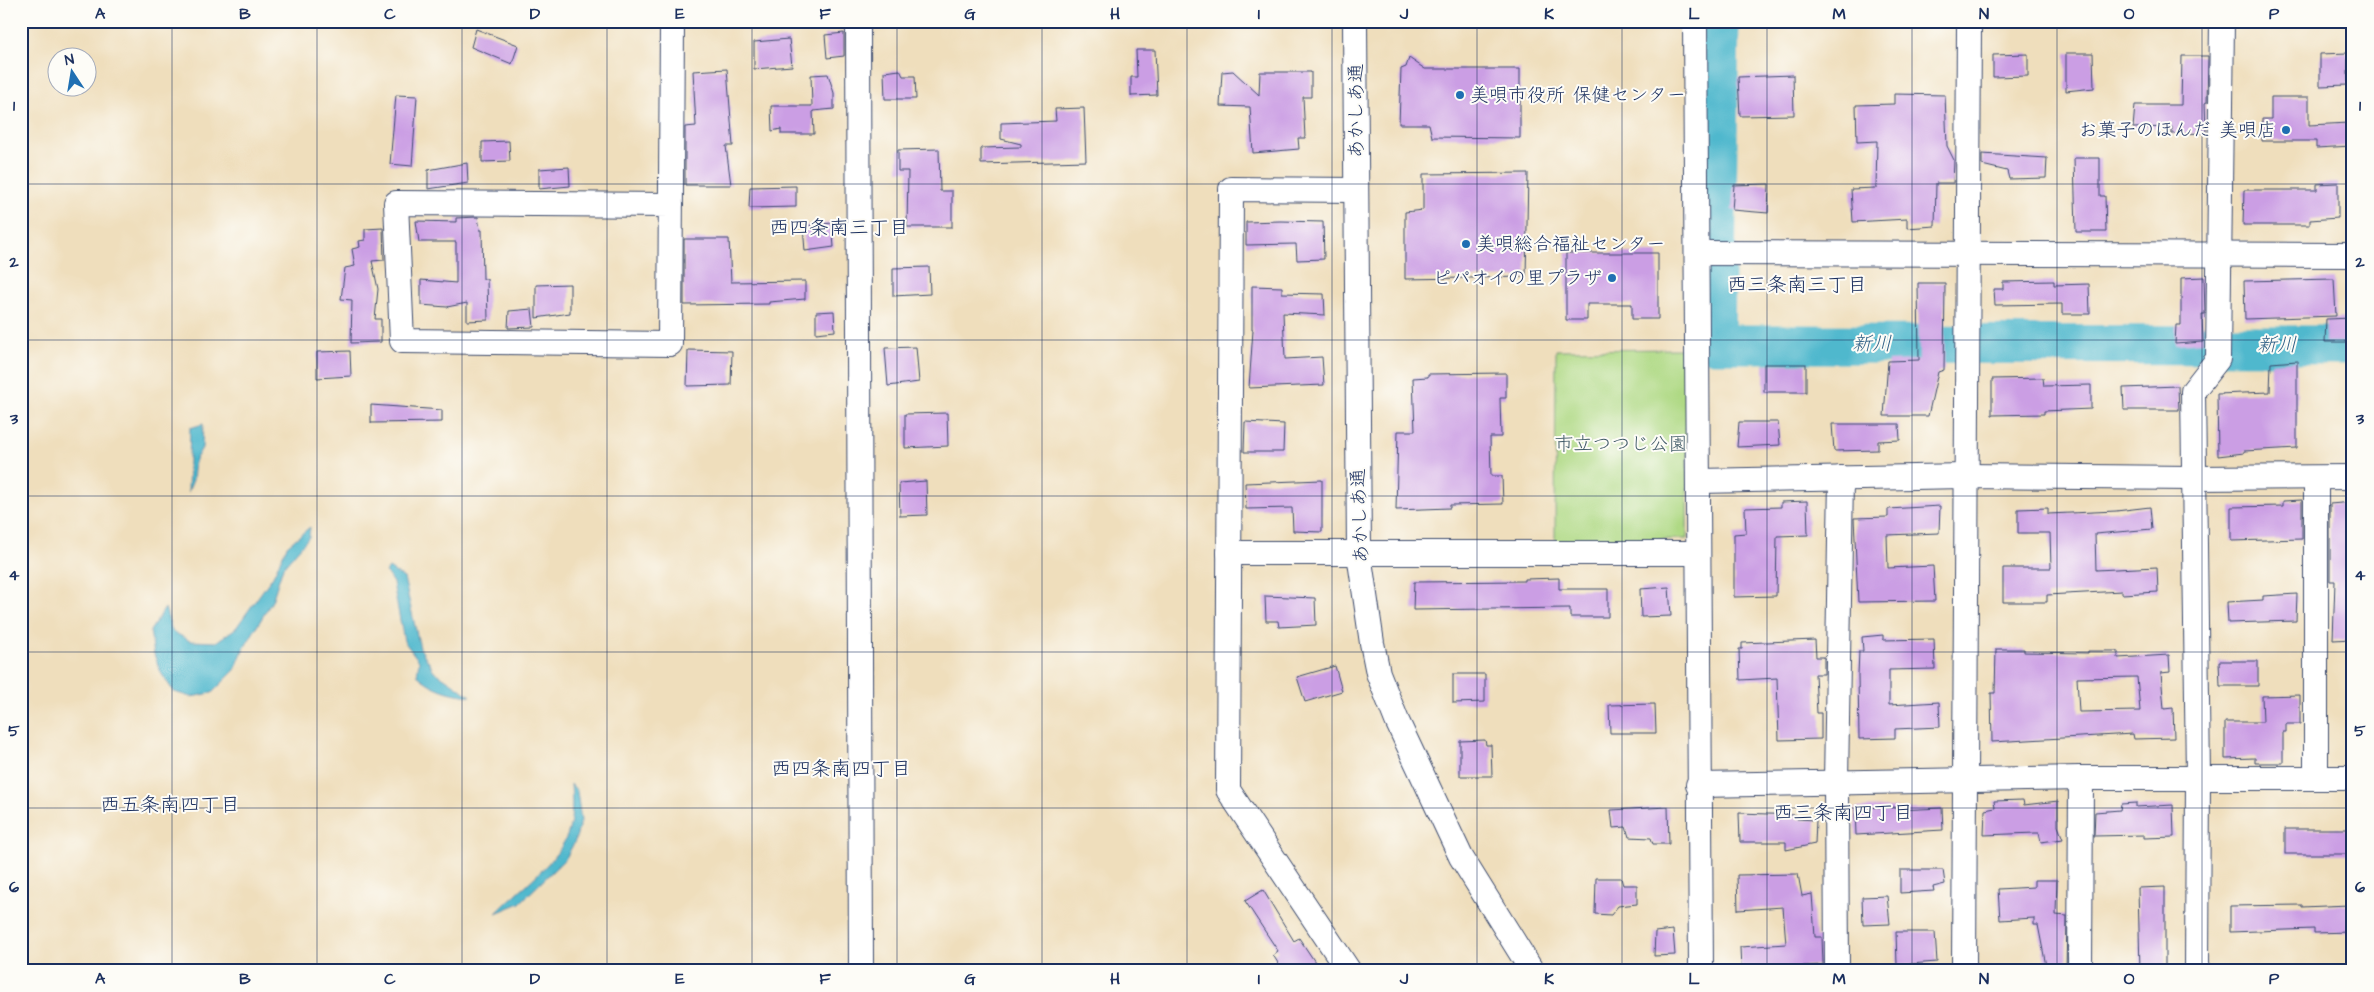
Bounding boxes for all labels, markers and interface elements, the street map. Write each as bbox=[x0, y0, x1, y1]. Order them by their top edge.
text: A bbox=[95, 3, 106, 25]
text: B bbox=[239, 3, 251, 25]
text: C bbox=[384, 3, 396, 25]
text: D bbox=[530, 3, 541, 25]
text: E bbox=[675, 3, 685, 25]
text: F bbox=[819, 3, 831, 25]
text: G bbox=[964, 3, 976, 25]
text: H bbox=[1110, 3, 1120, 25]
text: I bbox=[1258, 3, 1260, 25]
text: J bbox=[1399, 3, 1409, 25]
text: K bbox=[1544, 3, 1554, 25]
text: L bbox=[1688, 3, 1700, 25]
text: M bbox=[1832, 3, 1846, 25]
text: N bbox=[1979, 3, 1989, 25]
text: O bbox=[2124, 3, 2135, 25]
text: P bbox=[2269, 3, 2280, 25]
north arrow bbox=[48, 48, 98, 98]
text: N bbox=[63, 50, 76, 71]
street label: あかしあ通 bbox=[1343, 63, 1370, 159]
place label: 美唄市役所 保健センター bbox=[1470, 82, 1686, 109]
marker: 美唄市役所 保健センター bbox=[1454, 89, 1466, 101]
text: 1 bbox=[13, 95, 16, 117]
text: 1 bbox=[2359, 95, 2362, 117]
place label: お菓子のほんだ 美唄店 bbox=[2078, 117, 2276, 144]
marker: お菓子のほんだ 美唄店 bbox=[2280, 124, 2292, 136]
district label: 西四条南三丁目 bbox=[769, 214, 909, 242]
place label: 美唄総合福祉センター bbox=[1476, 231, 1665, 258]
marker: 美唄総合福祉センター bbox=[1460, 238, 1472, 250]
text: 2 bbox=[8, 251, 19, 273]
text: 2 bbox=[2354, 251, 2365, 273]
place label: ピパオイの里プラザ bbox=[1433, 265, 1602, 292]
district label: 西三条南三丁目 bbox=[1727, 271, 1867, 299]
marker: ピパオイの里プラザ bbox=[1606, 272, 1618, 284]
water label: 新川 bbox=[1852, 330, 1892, 358]
water label: 新川 bbox=[2257, 331, 2297, 359]
text: 3 bbox=[9, 408, 19, 430]
text: 3 bbox=[2355, 408, 2365, 430]
park label: 市立つつじ公園 bbox=[1554, 431, 1688, 458]
street label: あかしあ通 bbox=[1345, 468, 1375, 564]
text: 4 bbox=[9, 564, 20, 586]
text: 4 bbox=[2355, 564, 2366, 586]
text: 5 bbox=[8, 720, 20, 742]
text: 5 bbox=[2354, 720, 2366, 742]
district label: 西四条南四丁目 bbox=[771, 755, 911, 783]
district label: 西五条南四丁目 bbox=[100, 791, 240, 819]
district label: 西三条南四丁目 bbox=[1773, 799, 1913, 827]
text: 6 bbox=[9, 876, 19, 898]
text: 6 bbox=[2355, 876, 2365, 898]
text: A bbox=[95, 968, 106, 990]
text: B bbox=[239, 968, 251, 990]
text: C bbox=[384, 968, 396, 990]
text: D bbox=[530, 968, 541, 990]
text: E bbox=[675, 968, 685, 990]
text: F bbox=[819, 968, 831, 990]
text: G bbox=[964, 968, 976, 990]
text: H bbox=[1110, 968, 1120, 990]
text: I bbox=[1258, 968, 1260, 990]
text: J bbox=[1399, 968, 1409, 990]
text: K bbox=[1544, 968, 1554, 990]
text: L bbox=[1688, 968, 1700, 990]
text: M bbox=[1832, 968, 1846, 990]
text: N bbox=[1979, 968, 1989, 990]
text: O bbox=[2124, 968, 2135, 990]
text: P bbox=[2269, 968, 2280, 990]

